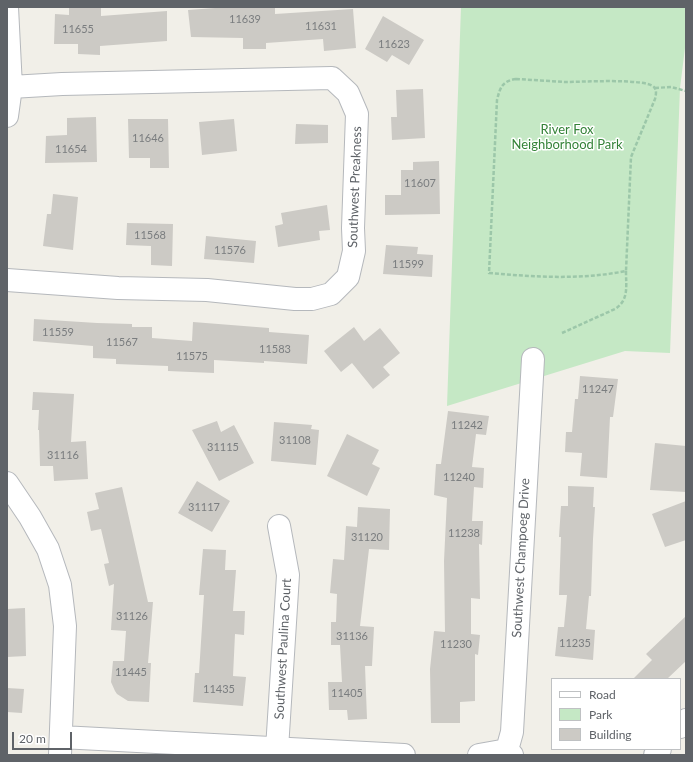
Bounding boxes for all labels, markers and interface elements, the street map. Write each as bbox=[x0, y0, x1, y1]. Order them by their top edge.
house number: 11639 bbox=[229, 12, 261, 26]
house number: 11631 bbox=[305, 19, 337, 33]
house number: 11655 bbox=[62, 22, 94, 36]
house number: 11623 bbox=[378, 37, 410, 51]
park label: River Fox Neighborhood Park bbox=[511, 122, 623, 153]
street label: Southwest Preakness bbox=[345, 126, 365, 248]
house number: 11646 bbox=[132, 131, 164, 145]
house number: 11654 bbox=[55, 142, 87, 156]
house number: 11607 bbox=[404, 176, 436, 190]
house number: 11568 bbox=[134, 228, 166, 242]
house number: 11576 bbox=[214, 243, 246, 257]
house number: 11599 bbox=[392, 257, 424, 271]
house number: 11559 bbox=[42, 325, 74, 339]
house number: 11567 bbox=[106, 335, 138, 349]
house number: 11583 bbox=[259, 342, 291, 356]
house number: 11575 bbox=[176, 349, 208, 363]
house number: 11247 bbox=[582, 382, 614, 396]
house number: 11242 bbox=[451, 418, 483, 432]
house number: 31108 bbox=[279, 433, 311, 447]
house number: 31115 bbox=[207, 440, 239, 454]
house number: 31116 bbox=[47, 448, 79, 462]
house number: 11240 bbox=[443, 470, 475, 484]
street label: Southwest Champoeg Drive bbox=[509, 478, 533, 638]
house number: 31117 bbox=[188, 500, 220, 514]
house number: 11238 bbox=[448, 526, 480, 540]
house number: 31120 bbox=[351, 530, 383, 544]
street label: Southwest Paulina Court bbox=[272, 578, 294, 720]
house number: 31126 bbox=[116, 609, 148, 623]
house number: 31136 bbox=[336, 629, 368, 643]
house number: 11235 bbox=[559, 636, 591, 650]
house number: 11230 bbox=[440, 637, 472, 651]
house number: 11445 bbox=[115, 665, 147, 679]
legend bbox=[551, 678, 681, 750]
house number: 11435 bbox=[203, 682, 235, 696]
house number: 11405 bbox=[331, 686, 363, 700]
text: Road bbox=[589, 687, 616, 702]
text: Park bbox=[589, 707, 612, 722]
scale bar bbox=[14, 724, 74, 750]
text: Building bbox=[589, 727, 632, 742]
text: 20 m bbox=[19, 731, 46, 746]

